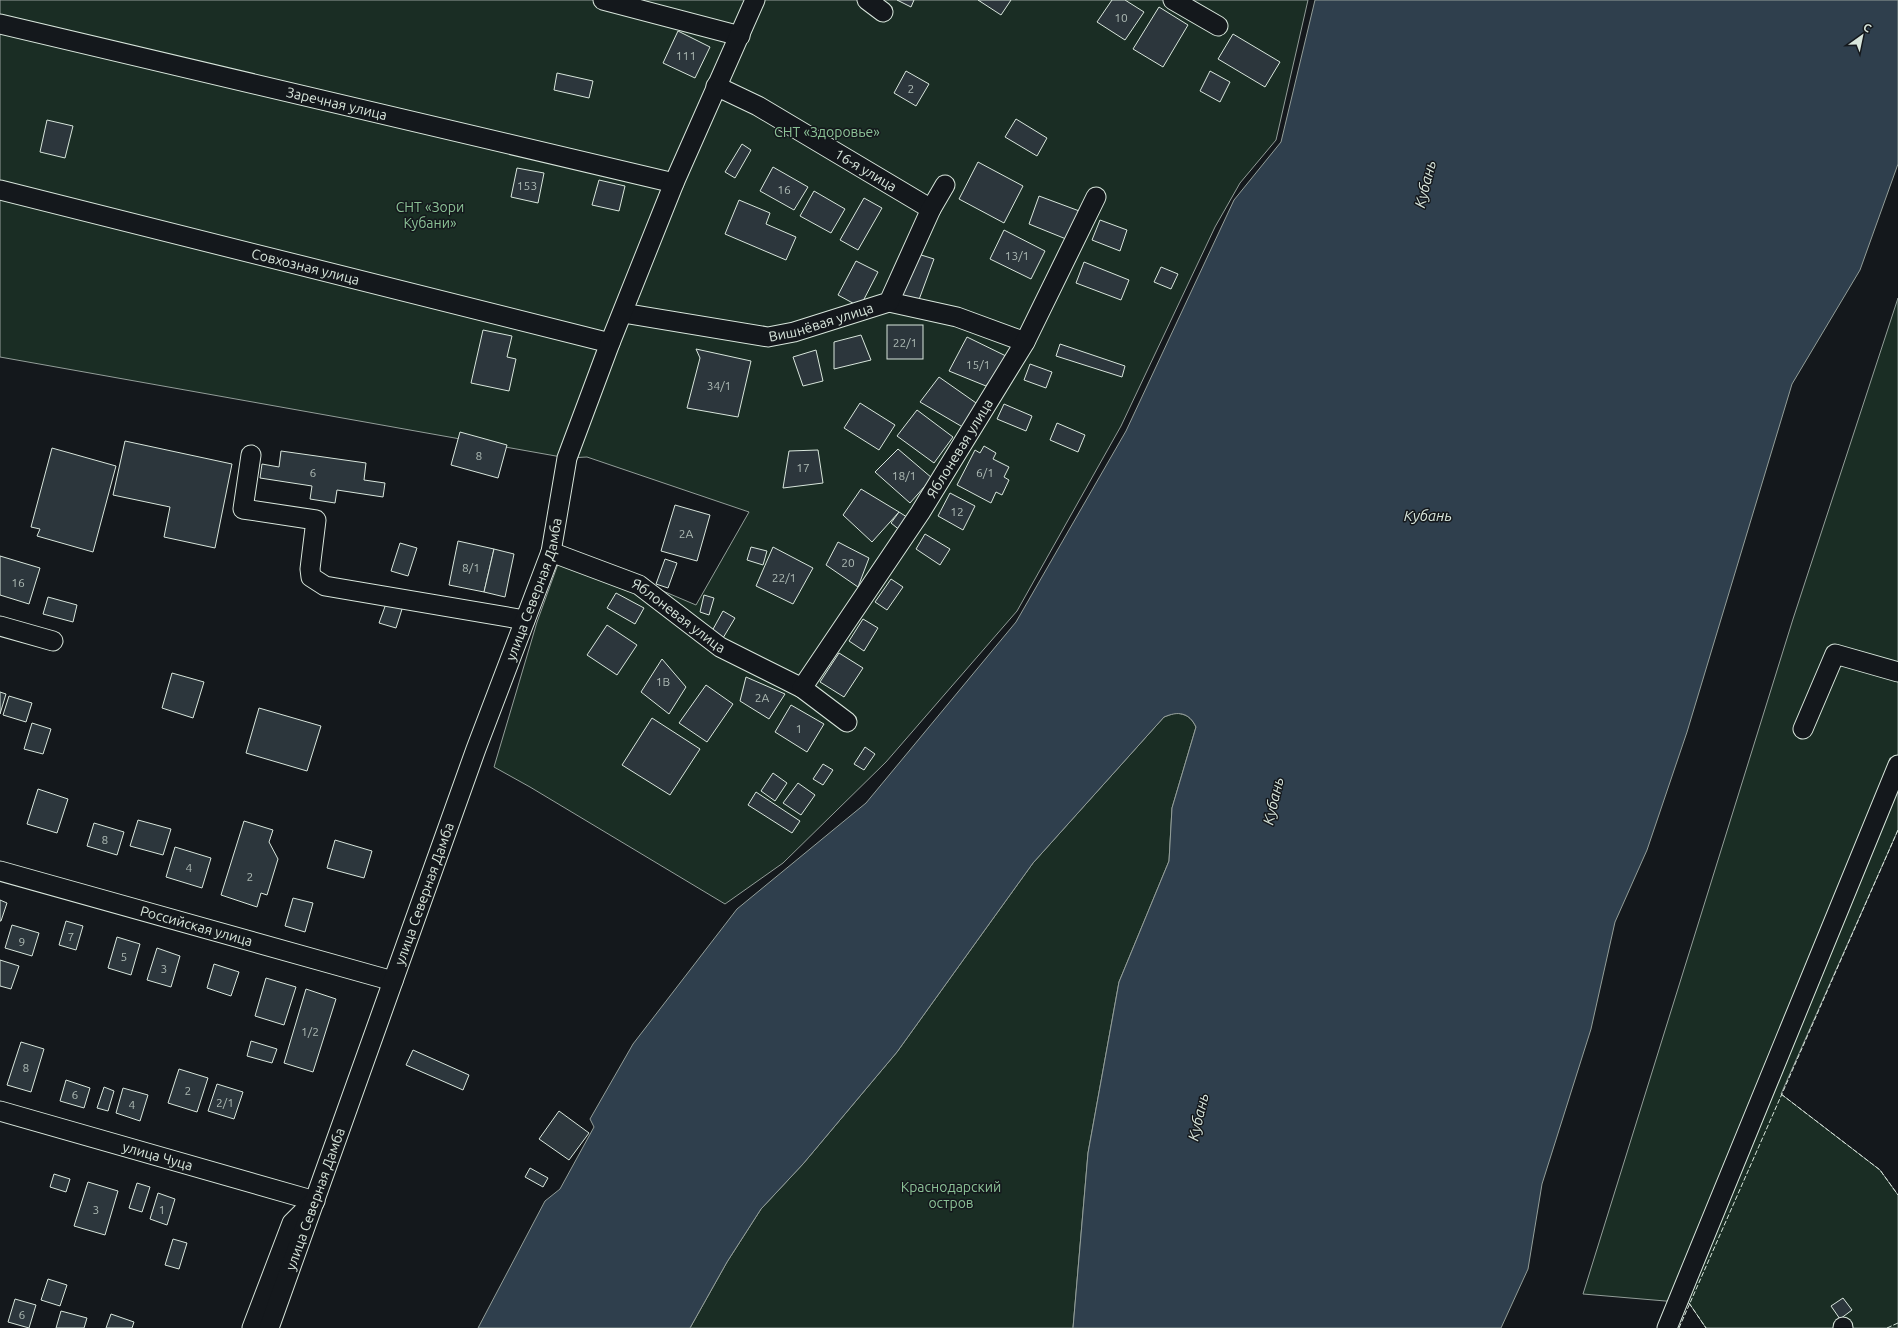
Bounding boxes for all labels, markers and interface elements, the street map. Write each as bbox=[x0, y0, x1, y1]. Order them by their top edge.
house number: 10 bbox=[1114, 11, 1128, 24]
north arrow bbox=[1842, 16, 1882, 56]
text: С bbox=[1861, 21, 1874, 35]
house number: 111 bbox=[676, 49, 696, 62]
house number: 2 bbox=[908, 82, 914, 95]
street label: Заречная улица bbox=[285, 84, 389, 123]
park label: СНТ «Здоровье» bbox=[774, 124, 880, 140]
street label: 16-я улица bbox=[832, 146, 900, 195]
water label: Кубань bbox=[1411, 158, 1439, 210]
house number: 153 bbox=[517, 179, 537, 192]
house number: 16 bbox=[777, 183, 791, 196]
park label: СНТ «Зори Кубани» bbox=[396, 199, 464, 231]
street label: Совхозная улица bbox=[250, 245, 361, 288]
house number: 13/1 bbox=[1005, 249, 1029, 262]
street label: Вишнёвая улица bbox=[767, 299, 875, 345]
house number: 22/1 bbox=[893, 336, 917, 349]
house number: 15/1 bbox=[966, 358, 990, 371]
house number: 34/1 bbox=[707, 379, 731, 392]
street label: Яблоневая улица bbox=[923, 396, 996, 501]
house number: 8 bbox=[476, 449, 483, 462]
house number: 17 bbox=[796, 461, 810, 474]
house number: 6 bbox=[310, 466, 317, 479]
house number: 6/1 bbox=[976, 466, 994, 479]
house number: 18/1 bbox=[892, 469, 916, 482]
house number: 12 bbox=[950, 505, 964, 518]
water label: Кубань bbox=[1404, 507, 1452, 524]
street label: улица Северная Дамба bbox=[502, 517, 565, 663]
house number: 2А bbox=[679, 527, 693, 540]
house number: 20 bbox=[841, 556, 855, 569]
house number: 8/1 bbox=[462, 561, 480, 574]
house number: 22/1 bbox=[772, 571, 796, 584]
street label: Яблоневая улица bbox=[630, 575, 728, 656]
house number: 16 bbox=[11, 576, 25, 589]
house number: 1В bbox=[656, 675, 670, 688]
house number: 2А bbox=[755, 691, 769, 704]
house number: 1 bbox=[796, 722, 802, 735]
water label: Кубань bbox=[1259, 776, 1287, 826]
street label: улица Северная Дамба bbox=[391, 820, 457, 967]
house number: 8 bbox=[102, 833, 109, 846]
house number: 4 bbox=[186, 861, 193, 874]
house number: 2 bbox=[247, 870, 253, 883]
street label: Российская улица bbox=[138, 903, 255, 949]
house number: 7 bbox=[68, 930, 74, 943]
house number: 9 bbox=[19, 935, 25, 948]
house number: 5 bbox=[121, 950, 127, 963]
house number: 3 bbox=[161, 962, 167, 975]
house number: 1/2 bbox=[301, 1025, 319, 1038]
house number: 8 bbox=[23, 1061, 30, 1074]
house number: 2 bbox=[185, 1084, 191, 1097]
house number: 6 bbox=[72, 1088, 79, 1101]
water label: Кубань bbox=[1184, 1092, 1212, 1142]
house number: 2/1 bbox=[216, 1096, 234, 1109]
house number: 4 bbox=[129, 1098, 136, 1111]
street label: улица Северная Дамба bbox=[282, 1126, 348, 1272]
street label: улица Чуца bbox=[121, 1138, 195, 1174]
park label: Краснодарский остров bbox=[901, 1179, 1001, 1211]
house number: 3 bbox=[93, 1203, 99, 1216]
house number: 1 bbox=[159, 1203, 165, 1216]
house number: 6 bbox=[19, 1308, 26, 1321]

